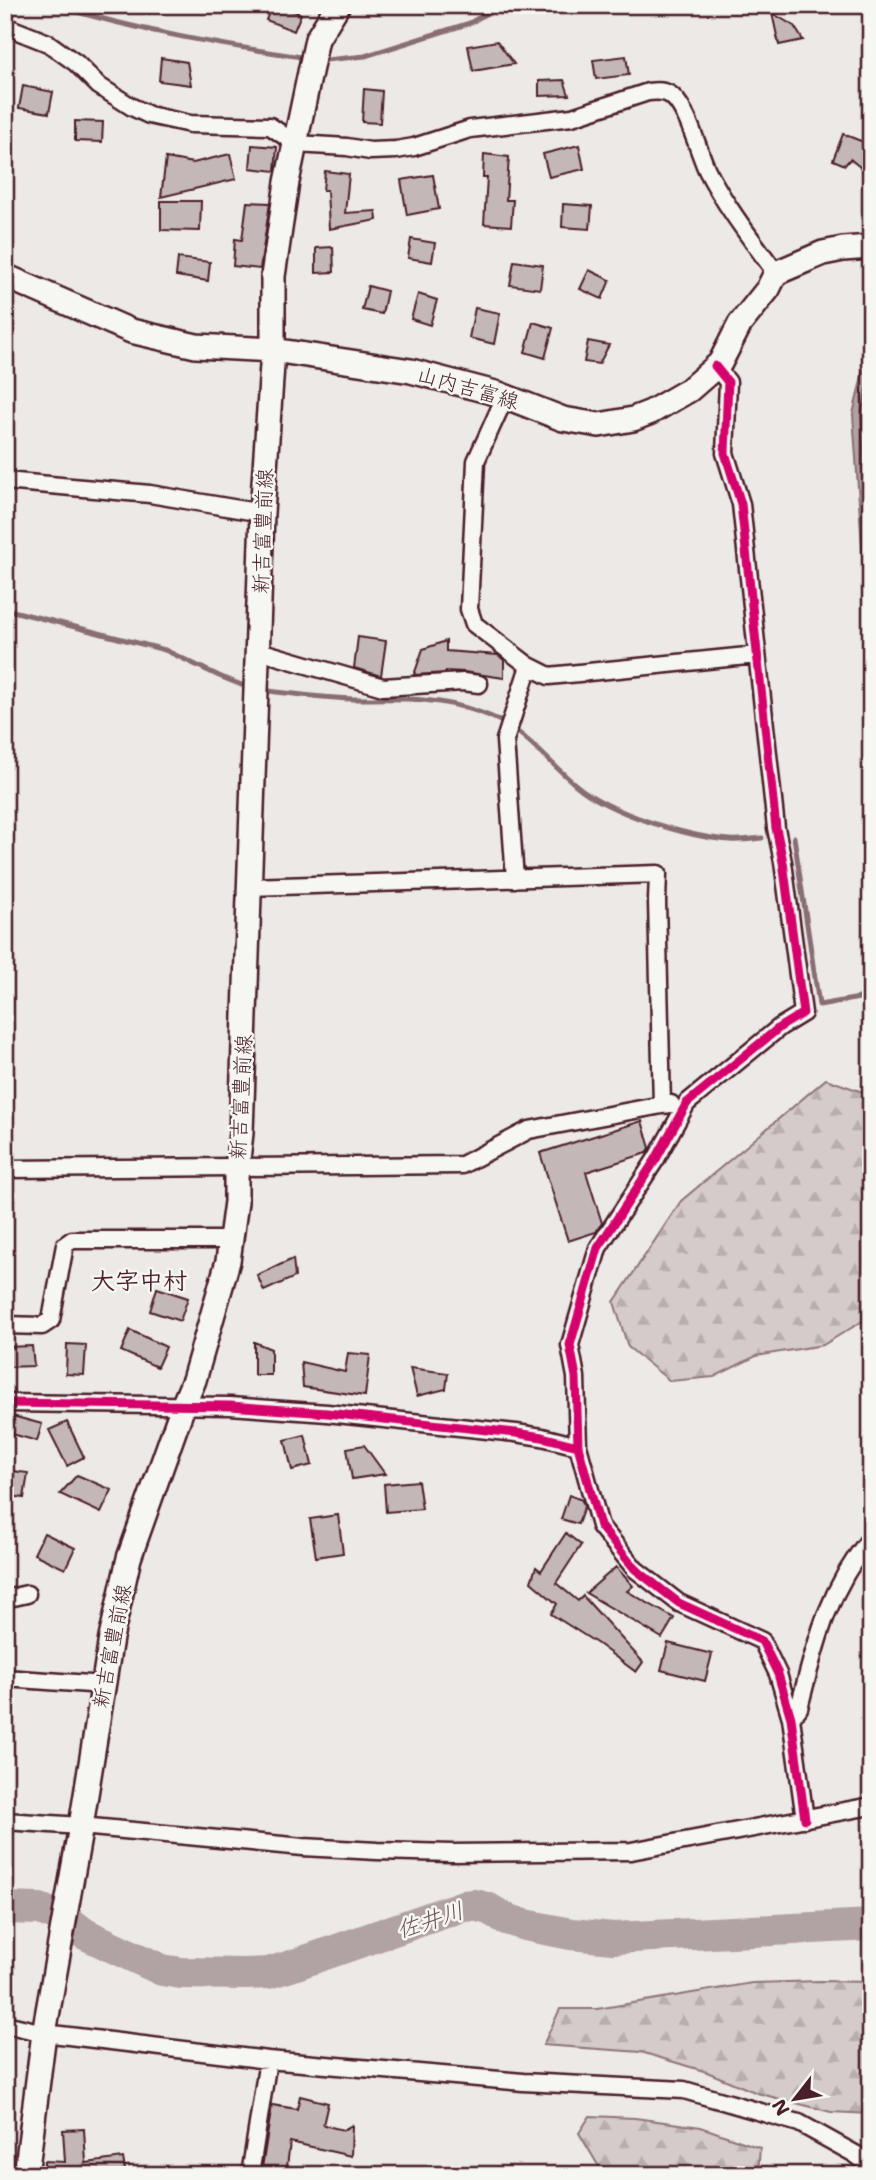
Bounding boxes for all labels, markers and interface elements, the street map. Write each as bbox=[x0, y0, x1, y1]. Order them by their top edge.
street label: 山内吉富線 bbox=[414, 360, 522, 416]
street label: 新吉富豊前線 bbox=[247, 468, 279, 594]
street label: 新吉富豊前線 bbox=[224, 1033, 258, 1161]
district label: 大字中村 bbox=[91, 1265, 187, 1297]
street label: 新吉富豊前線 bbox=[86, 1581, 138, 1711]
water label: 佐井川 bbox=[393, 1895, 467, 1945]
north arrow bbox=[760, 2064, 830, 2134]
text: N bbox=[766, 2095, 795, 2120]

